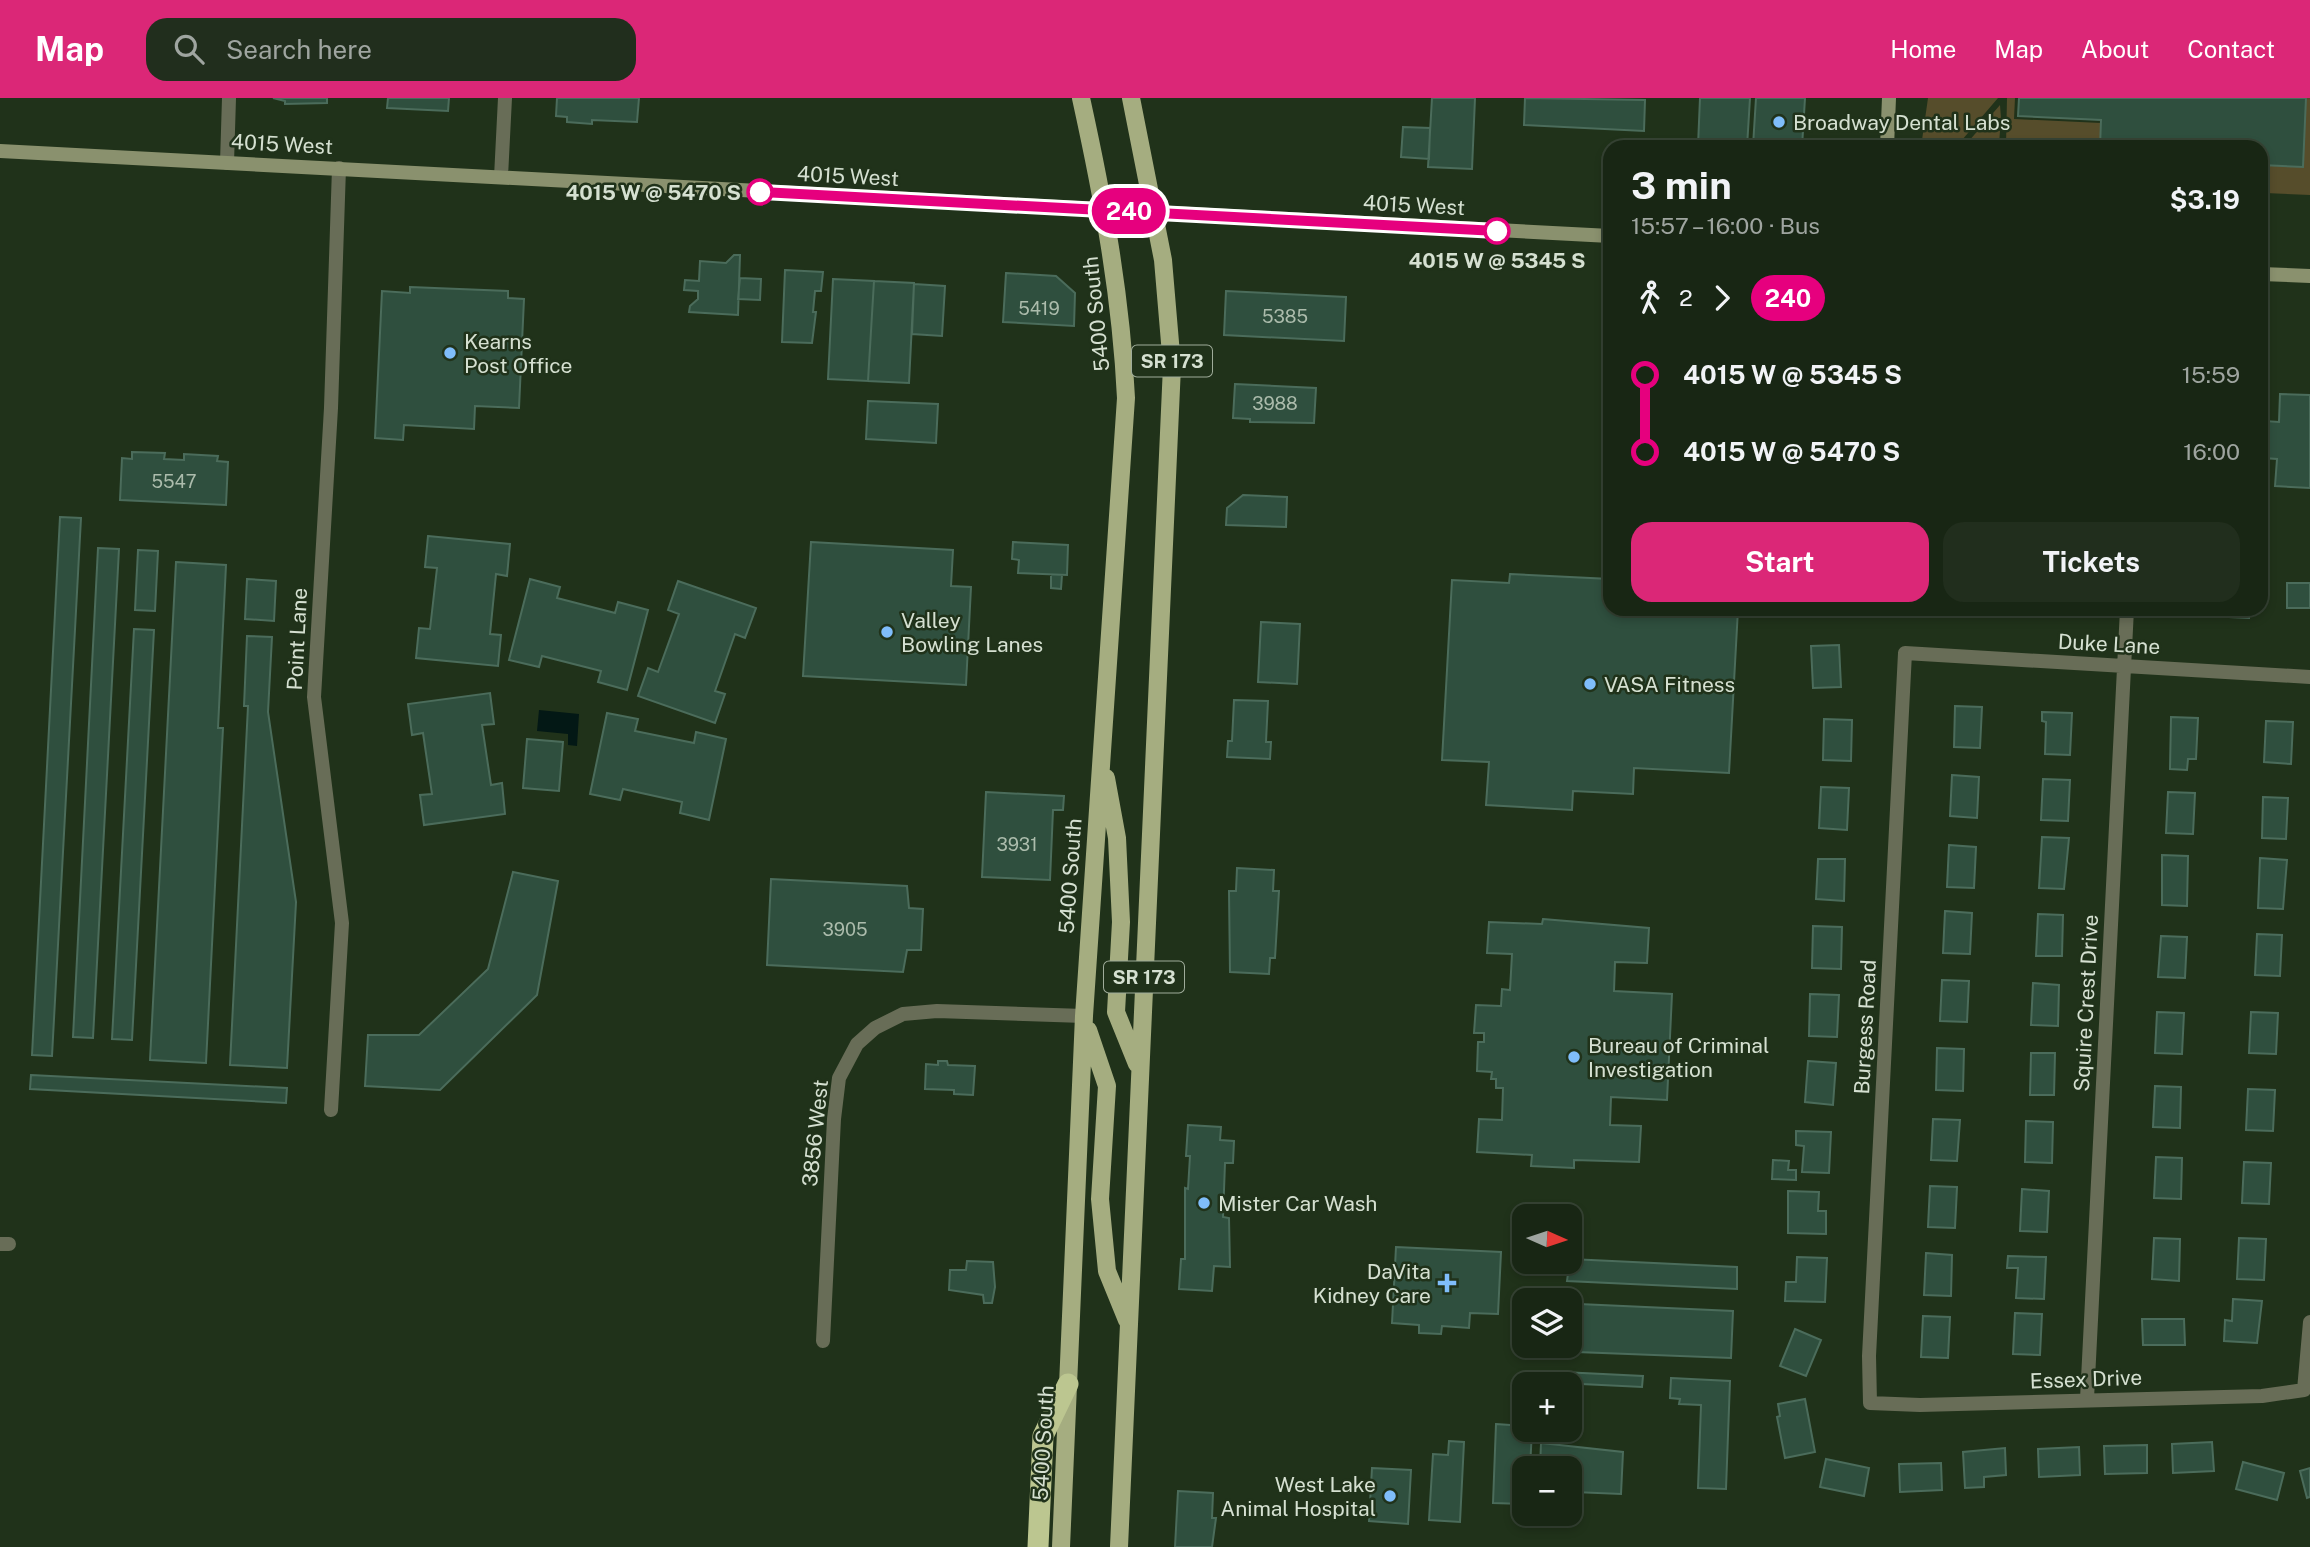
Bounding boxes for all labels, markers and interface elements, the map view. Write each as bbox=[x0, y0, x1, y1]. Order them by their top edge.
search box bbox=[146, 18, 636, 81]
text: Map bbox=[35, 30, 104, 68]
icon: search bbox=[170, 30, 208, 68]
text: Search here bbox=[226, 34, 372, 65]
text: Home bbox=[1890, 35, 1956, 63]
text: Map bbox=[1994, 35, 2043, 63]
text: About bbox=[2081, 35, 2149, 63]
text: Contact bbox=[2187, 35, 2275, 63]
place label: Broadway Dental Labs bbox=[1793, 110, 2010, 135]
marker: Broadway Dental Labs bbox=[1771, 114, 1787, 130]
street label: 4015 West bbox=[230, 129, 334, 159]
street label: 4015 West bbox=[796, 161, 900, 191]
text: 3 min bbox=[1631, 163, 1732, 208]
marker: 4015 W @ 5470 S bbox=[747, 179, 773, 205]
place label: 4015 W @ 5470 S bbox=[565, 180, 741, 205]
text: $3.19 bbox=[2170, 184, 2240, 215]
line badge: 240 bbox=[1089, 188, 1169, 234]
street label: 4015 West bbox=[1362, 190, 1466, 220]
text: 240 bbox=[1106, 197, 1152, 225]
text: 15:57 – 16:00 · Bus bbox=[1631, 212, 1820, 239]
marker: 4015 W @ 5345 S bbox=[1484, 218, 1510, 244]
place label: 4015 W @ 5345 S bbox=[1409, 248, 1585, 273]
street label: 5400 South bbox=[1078, 255, 1114, 373]
icon: walk bbox=[1631, 279, 1669, 317]
icon: forward bbox=[1703, 279, 1741, 317]
text: 2 bbox=[1679, 284, 1693, 311]
text: 240 bbox=[1765, 284, 1811, 312]
house number: 5419 bbox=[1018, 298, 1060, 319]
house number: 5385 bbox=[1262, 306, 1308, 327]
place label: Kearns Post Office bbox=[464, 329, 572, 378]
marker: Kearns Post Office bbox=[442, 345, 458, 361]
road number: SR 173 bbox=[1132, 345, 1212, 376]
text: 4015 W @ 5345 S bbox=[1683, 359, 1902, 390]
text: 15:59 bbox=[2182, 361, 2240, 388]
house number: 3988 bbox=[1252, 393, 1298, 414]
text: 4015 W @ 5470 S bbox=[1683, 436, 1900, 467]
text: 16:00 bbox=[2183, 438, 2240, 465]
house number: 5547 bbox=[151, 471, 197, 492]
button: Start bbox=[1631, 522, 1929, 602]
button: Tickets bbox=[1943, 522, 2240, 602]
street label: Point Lane bbox=[282, 587, 312, 691]
place label: Valley Bowling Lanes bbox=[901, 608, 1043, 657]
marker: Valley Bowling Lanes bbox=[879, 624, 895, 640]
street label: Duke Lane bbox=[2057, 629, 2161, 659]
place label: VASA Fitness bbox=[1604, 672, 1735, 697]
marker: VASA Fitness bbox=[1582, 676, 1598, 692]
street label: 5400 South bbox=[1053, 817, 1087, 935]
house number: 3931 bbox=[996, 834, 1038, 855]
street label: Squire Crest Drive bbox=[2069, 914, 2103, 1092]
house number: 3905 bbox=[823, 919, 867, 940]
street label: Burgess Road bbox=[1849, 959, 1881, 1095]
road number: SR 173 bbox=[1104, 962, 1184, 992]
place label: Bureau of Criminal Investigation bbox=[1588, 1033, 1769, 1082]
marker: Bureau of Criminal Investigation bbox=[1566, 1049, 1582, 1065]
street label: 3856 West bbox=[797, 1078, 833, 1188]
place label: Mister Car Wash bbox=[1218, 1191, 1377, 1216]
marker: Mister Car Wash bbox=[1196, 1195, 1212, 1211]
north arrow bbox=[1512, 1204, 1582, 1274]
map controls bbox=[1512, 1204, 1582, 1526]
place label: DaVita Kidney Care bbox=[1313, 1259, 1431, 1308]
marker: DaVita Kidney Care bbox=[1437, 1273, 1457, 1293]
button: layers bbox=[1512, 1288, 1582, 1358]
street label: Essex Drive bbox=[2029, 1365, 2143, 1393]
button: + bbox=[1512, 1372, 1582, 1442]
street label: 5400 South bbox=[1027, 1385, 1059, 1501]
button: − bbox=[1512, 1456, 1582, 1526]
place label: West Lake Animal Hospital bbox=[1220, 1472, 1376, 1521]
marker: West Lake Animal Hospital bbox=[1382, 1488, 1398, 1504]

